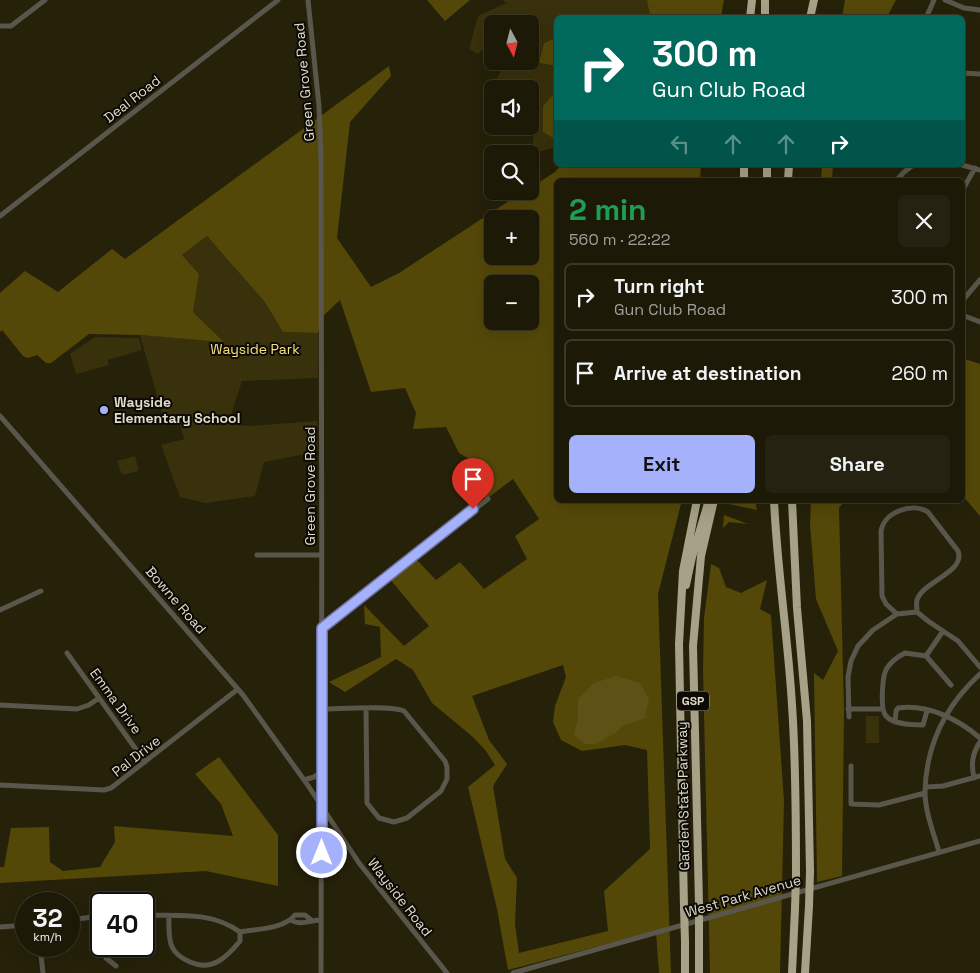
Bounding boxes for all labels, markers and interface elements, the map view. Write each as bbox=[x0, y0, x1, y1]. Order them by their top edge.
north arrow bbox=[484, 15, 539, 70]
map controls bbox=[484, 15, 539, 330]
street label: Green Grove Road bbox=[290, 22, 318, 142]
text: 300 m bbox=[652, 32, 757, 76]
icon: right bbox=[569, 35, 634, 100]
street label: Deal Road bbox=[100, 71, 164, 127]
text: Gun Club Road bbox=[652, 75, 806, 103]
button: sound bbox=[484, 80, 539, 135]
icon: left bbox=[666, 130, 694, 158]
icon: ahead bbox=[719, 130, 747, 158]
icon: ahead bbox=[772, 130, 800, 158]
icon: right bbox=[825, 130, 853, 158]
button: search bbox=[484, 145, 539, 200]
text: 2 min bbox=[569, 190, 647, 229]
button: close bbox=[898, 195, 950, 247]
button: + bbox=[484, 210, 539, 265]
text: 560 m · 22:22 bbox=[569, 229, 670, 250]
text: Turn right bbox=[614, 274, 704, 299]
button: − bbox=[484, 275, 539, 330]
icon: right bbox=[571, 283, 599, 311]
text: 300 m bbox=[891, 285, 948, 310]
text: Gun Club Road bbox=[614, 299, 726, 320]
park label: Wayside Park bbox=[210, 340, 300, 358]
icon: arrive bbox=[571, 359, 599, 387]
text: Arrive at destination bbox=[614, 361, 802, 386]
text: 260 m bbox=[892, 361, 948, 386]
place label: Wayside Elementary School bbox=[114, 393, 240, 427]
marker: Wayside Elementary School bbox=[98, 404, 110, 416]
street label: Green Grove Road bbox=[301, 426, 319, 546]
button: Exit bbox=[569, 435, 755, 493]
button: Share bbox=[765, 435, 950, 493]
pin bbox=[452, 458, 494, 509]
icon: arrive bbox=[459, 465, 487, 493]
street label: Bowne Road bbox=[142, 562, 210, 638]
street label: Emma Drive bbox=[86, 664, 146, 738]
road number: GSP bbox=[677, 691, 709, 710]
street label: Garden State Parkway bbox=[673, 721, 693, 871]
street label: Pal Drive bbox=[108, 731, 164, 781]
position arrow bbox=[295, 826, 347, 878]
street label: Wayside Road bbox=[364, 854, 436, 940]
street label: West Park Avenue bbox=[683, 871, 803, 921]
speed limit sign: 40 bbox=[90, 892, 155, 957]
text: 32 bbox=[32, 902, 63, 934]
text: km/h bbox=[33, 929, 62, 945]

